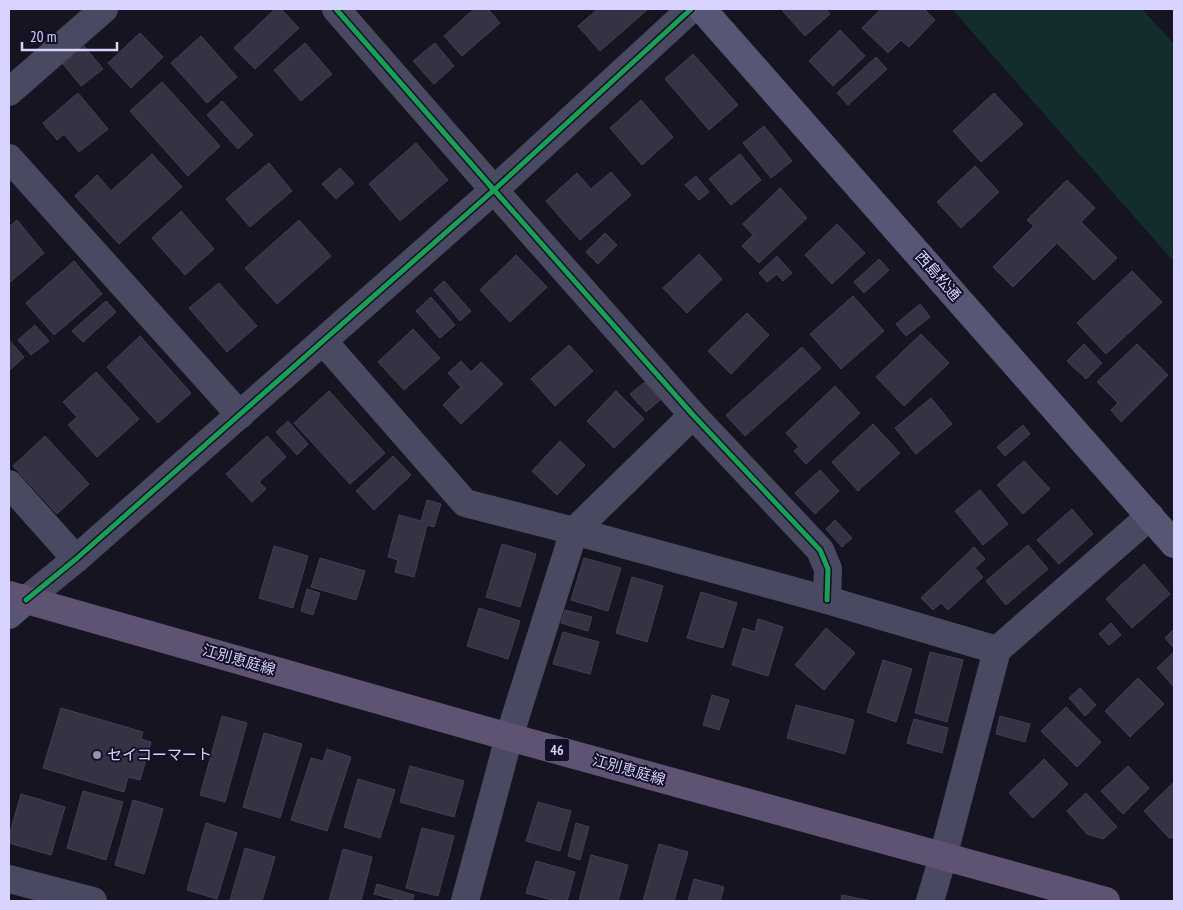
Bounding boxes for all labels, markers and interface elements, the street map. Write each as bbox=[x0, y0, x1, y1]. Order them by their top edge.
scale bar bbox=[22, 20, 118, 52]
text: 20 m bbox=[30, 27, 56, 46]
street label: 西島松通 bbox=[912, 247, 965, 305]
street label: 江別恵庭線 bbox=[200, 640, 278, 679]
road number: 46 bbox=[544, 738, 570, 762]
place label: セイコーマート bbox=[107, 745, 212, 764]
marker: セイコーマート bbox=[91, 749, 103, 761]
street label: 江別恵庭線 bbox=[590, 750, 668, 789]

